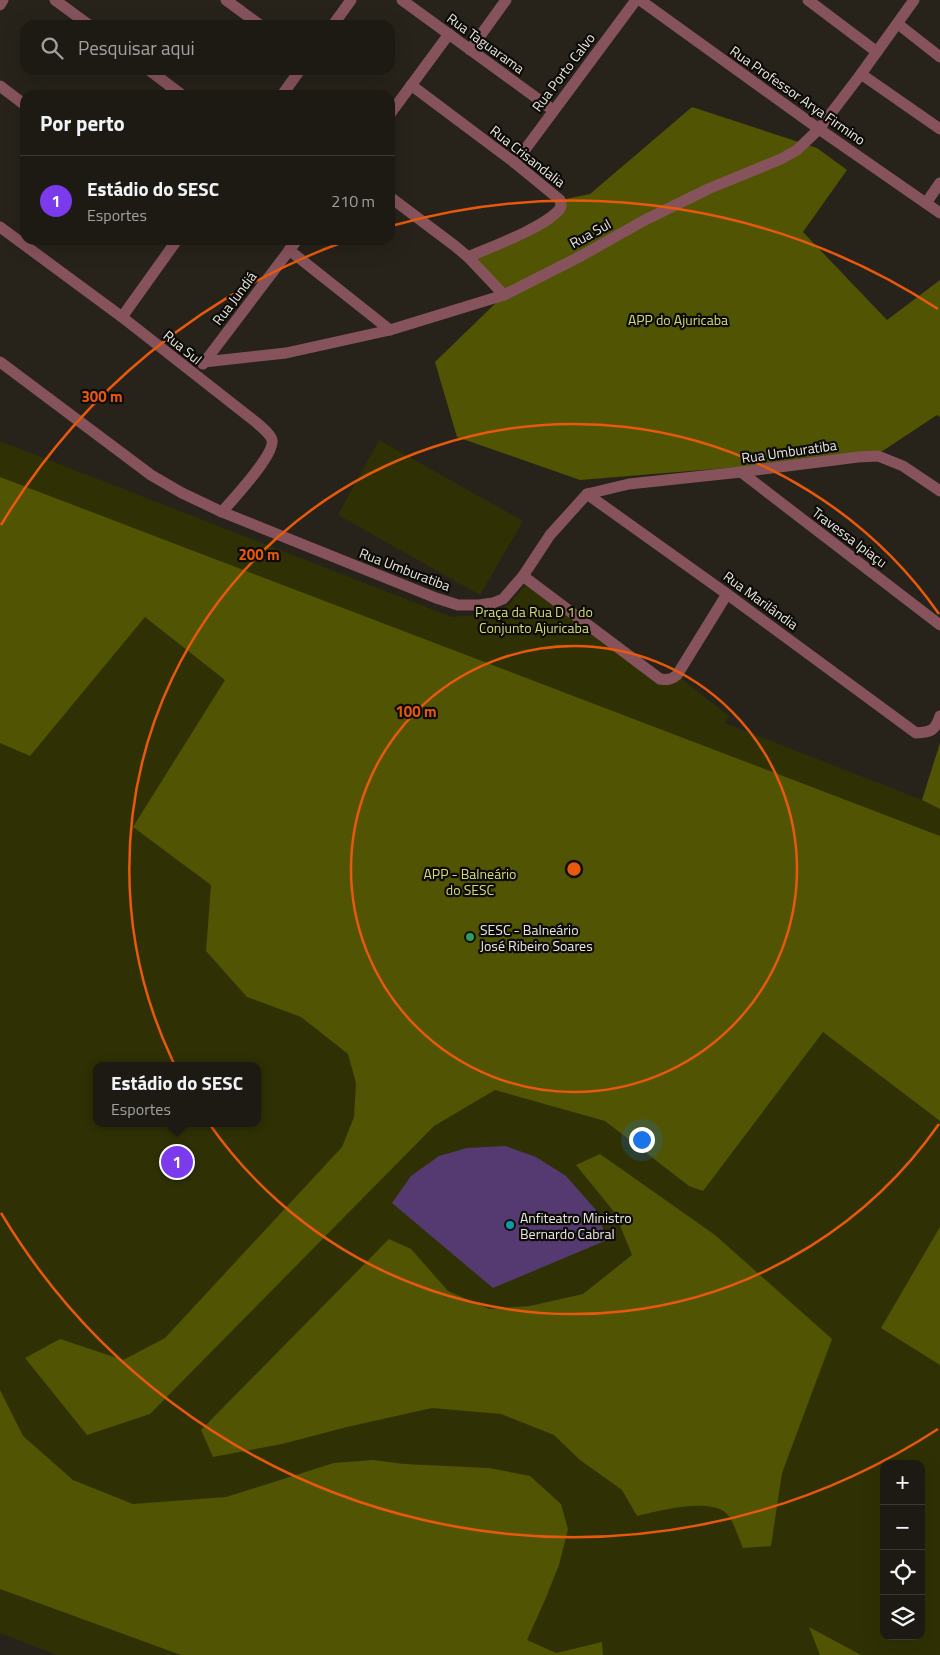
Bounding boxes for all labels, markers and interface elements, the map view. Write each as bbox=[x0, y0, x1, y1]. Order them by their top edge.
street label: Rua Taguarama bbox=[443, 8, 529, 78]
search box bbox=[20, 20, 395, 75]
street label: Rua Porto Calvo bbox=[526, 28, 600, 116]
text: Pesquisar aqui bbox=[78, 33, 195, 62]
icon: search bbox=[38, 34, 66, 62]
street label: Rua Professor Arya Firmino bbox=[726, 40, 870, 150]
text: Por perto bbox=[40, 107, 125, 139]
street label: Rua Crisandalia bbox=[486, 120, 570, 192]
text: Estádio do SESC bbox=[87, 174, 219, 203]
text: 1 bbox=[52, 189, 60, 213]
text: 210 m bbox=[331, 189, 375, 213]
text: Esportes bbox=[87, 203, 147, 227]
street label: Rua Sul bbox=[566, 213, 614, 253]
street label: Rua Jundiá bbox=[207, 267, 261, 329]
park label: APP do Ajuricaba bbox=[628, 309, 728, 330]
street label: Rua Sul bbox=[159, 325, 207, 369]
text: 300 m bbox=[81, 385, 123, 408]
street label: Rua Umburatiba bbox=[740, 434, 838, 468]
street label: Travessa Ipiaçu bbox=[808, 502, 892, 572]
street label: Rua Umburatiba bbox=[356, 542, 454, 596]
text: 200 m bbox=[238, 543, 280, 566]
street label: Rua Marilândia bbox=[719, 566, 803, 634]
park label: Praça da Rua D 1 do Conjunto Ajuricaba bbox=[475, 601, 593, 638]
text: 100 m bbox=[395, 700, 437, 723]
centre of rings bbox=[565, 860, 583, 878]
park label: APP - Balneário do SESC bbox=[423, 863, 517, 900]
place label: SESC - Balneário José Ribeiro Soares bbox=[480, 919, 593, 956]
marker: SESC - Balneário José Ribeiro Soares bbox=[464, 931, 476, 943]
popup bbox=[93, 1062, 261, 1127]
text: Estádio do SESC bbox=[111, 1068, 243, 1097]
text: Esportes bbox=[111, 1097, 171, 1121]
your location bbox=[629, 1127, 655, 1153]
pin: 1 bbox=[161, 1143, 193, 1181]
place label: Anfiteatro Ministro Bernardo Cabral bbox=[520, 1207, 632, 1244]
marker: Anfiteatro Ministro Bernardo Cabral bbox=[504, 1219, 516, 1231]
map controls bbox=[880, 1460, 925, 1640]
button: + bbox=[880, 1460, 925, 1505]
button: − bbox=[880, 1505, 925, 1550]
button: locate bbox=[880, 1550, 925, 1595]
button: layers bbox=[880, 1595, 925, 1640]

